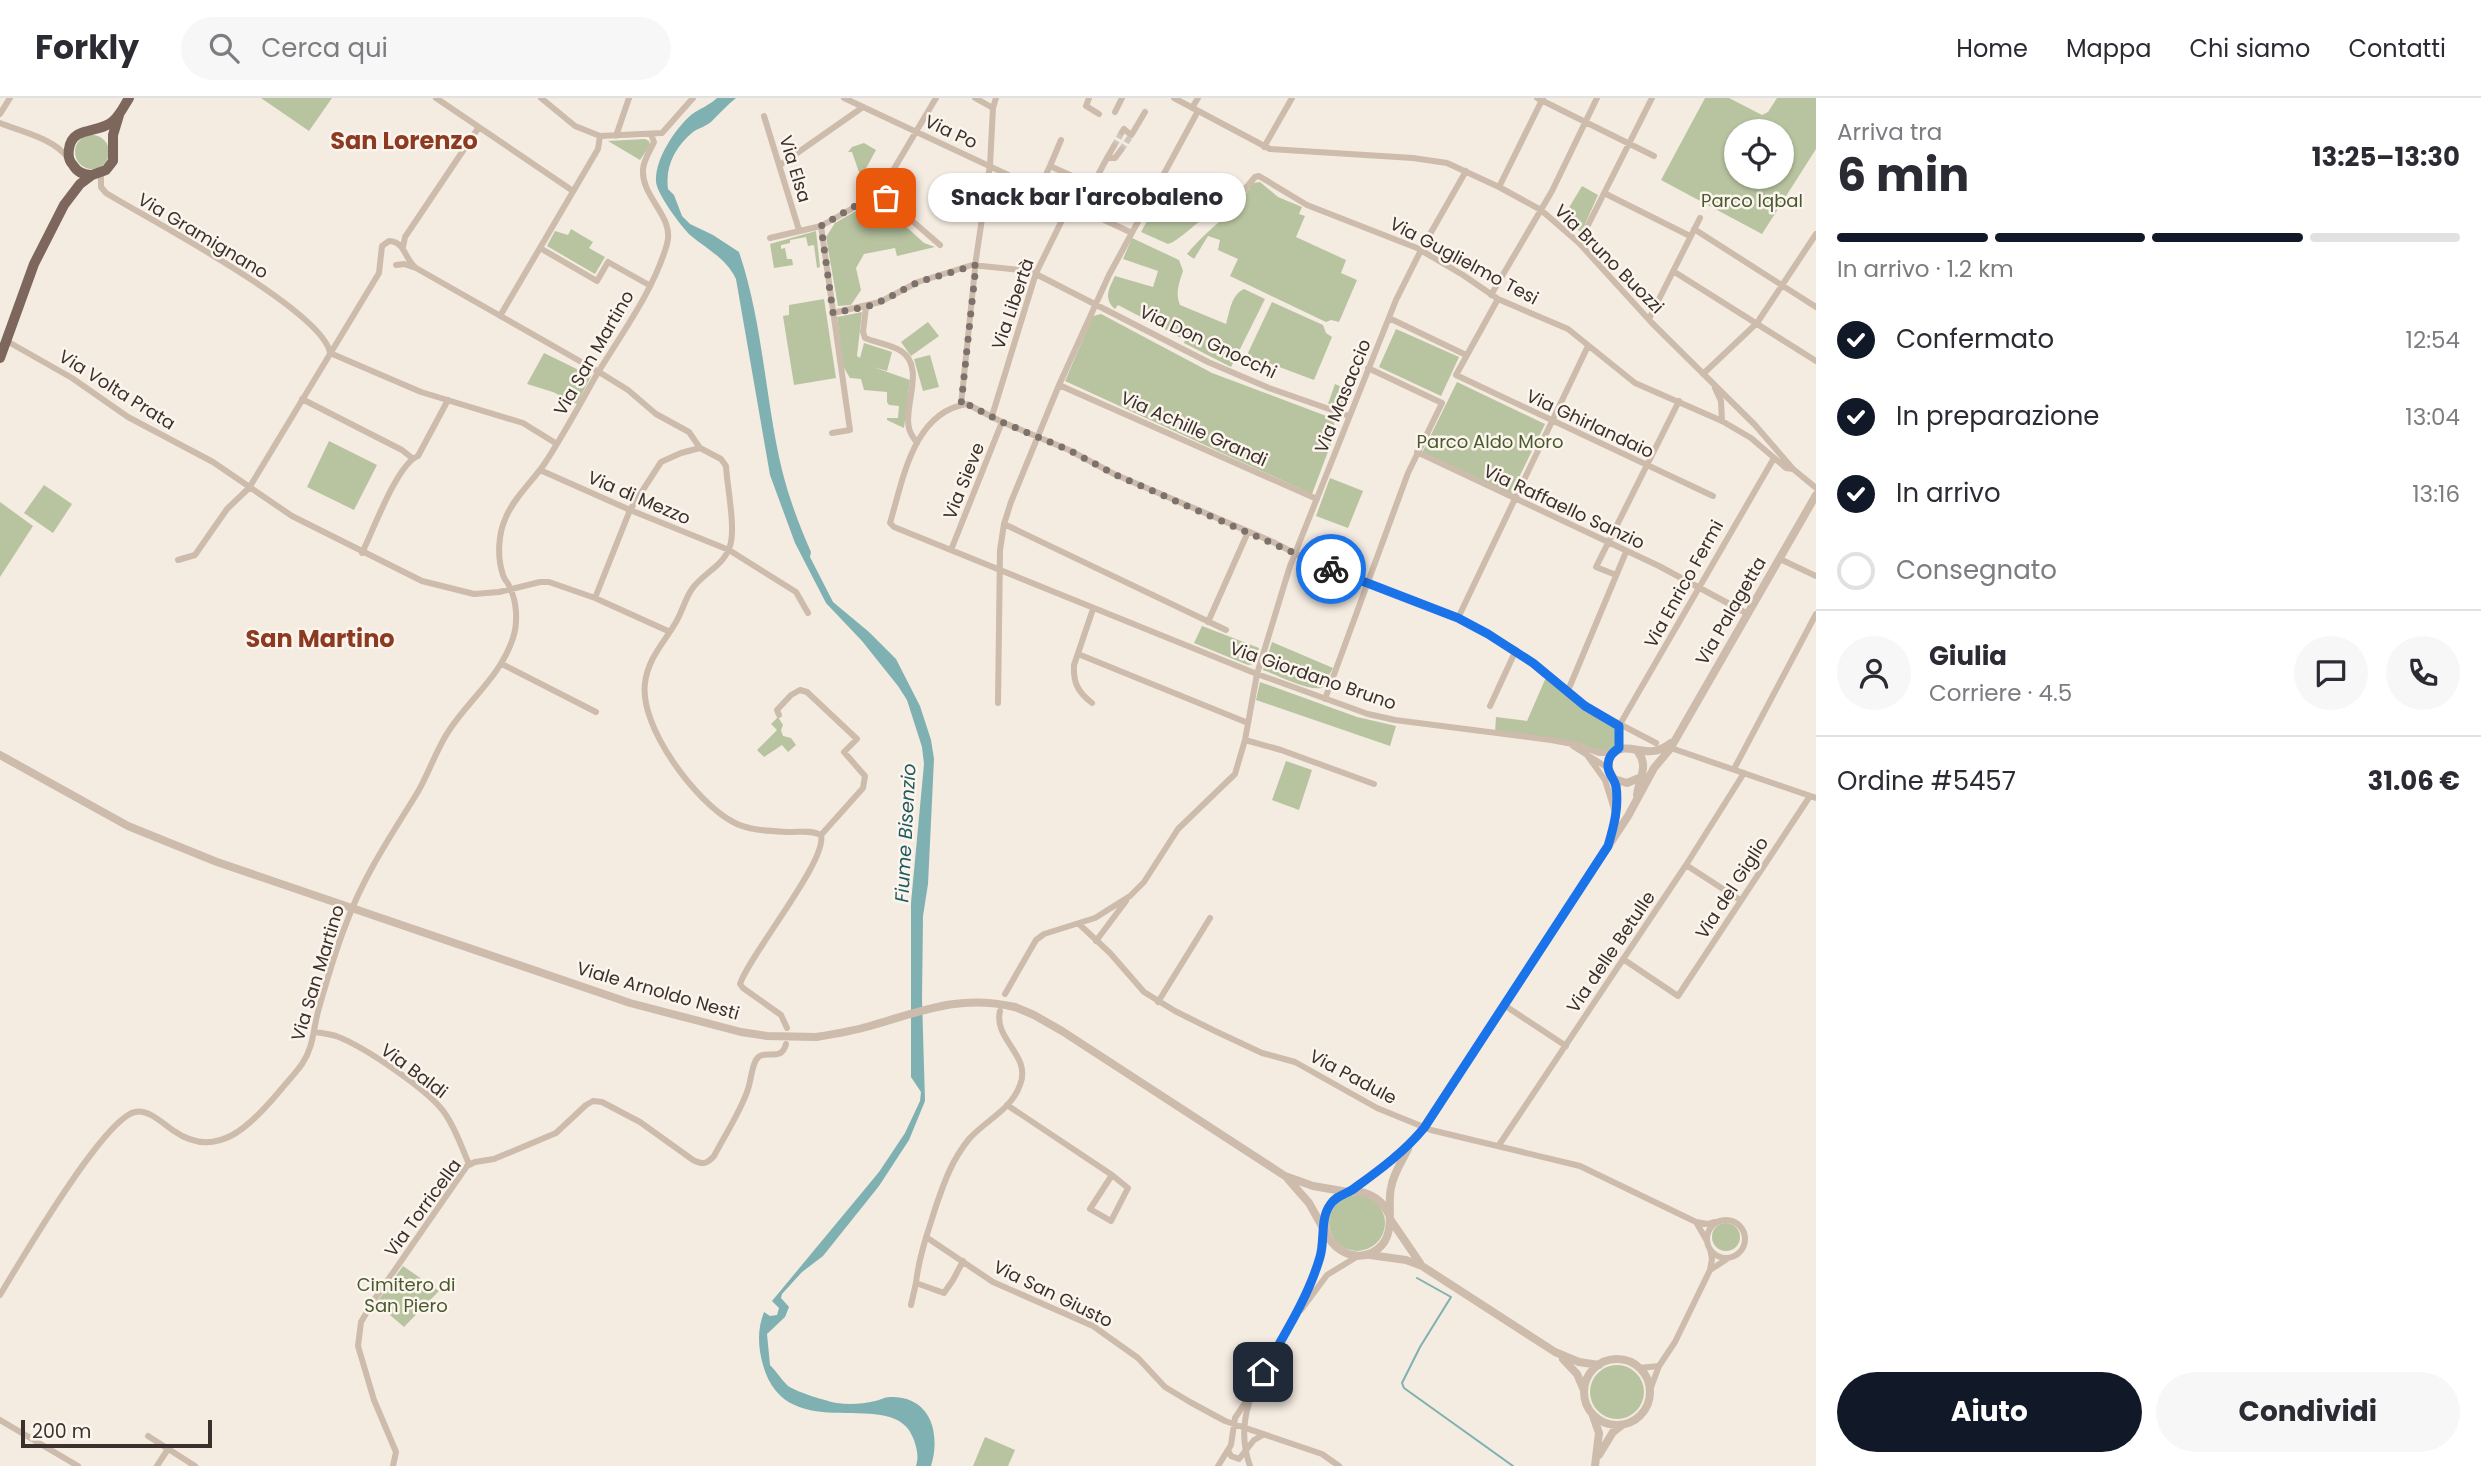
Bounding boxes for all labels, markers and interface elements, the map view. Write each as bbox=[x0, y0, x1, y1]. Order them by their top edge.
search box bbox=[181, 17, 671, 80]
text: Forkly bbox=[35, 24, 139, 71]
icon: search bbox=[205, 29, 243, 67]
text: Cerca qui bbox=[261, 30, 388, 66]
text: Home bbox=[1956, 32, 2028, 65]
text: Mappa bbox=[2066, 32, 2151, 65]
text: Chi siamo bbox=[2189, 32, 2310, 65]
text: Contatti bbox=[2348, 32, 2446, 65]
street label: Via Po bbox=[921, 108, 982, 155]
text: Arriva tra bbox=[1837, 116, 1942, 148]
map controls bbox=[1724, 119, 1794, 189]
button: locate bbox=[1724, 119, 1794, 189]
district label: San Lorenzo bbox=[330, 124, 478, 157]
street label: Via Elsa bbox=[773, 132, 817, 205]
text: 13:25–13:30 bbox=[2312, 139, 2460, 175]
text: 6 min bbox=[1837, 143, 1969, 207]
pin bbox=[856, 168, 916, 228]
callout: Snack bar l'arcobaleno bbox=[928, 174, 1246, 222]
icon: bag bbox=[867, 179, 905, 217]
text: Snack bar l'arcobaleno bbox=[951, 181, 1223, 213]
street label: Via Gramignano bbox=[133, 187, 273, 284]
park label: Parco Iqbal bbox=[1701, 188, 1803, 213]
street label: Via Bruno Buozzi bbox=[1549, 198, 1670, 319]
street label: Via Guglielmo Tesi bbox=[1385, 211, 1543, 310]
text: In arrivo · 1.2 km bbox=[1837, 253, 2014, 285]
street label: Via Libertà bbox=[985, 255, 1040, 353]
street label: Via San Martino bbox=[547, 285, 640, 420]
street label: Via Don Gnocchi bbox=[1135, 299, 1281, 384]
icon: check bbox=[1837, 321, 1875, 359]
text: Confermato bbox=[1896, 321, 2054, 357]
text: 12:54 bbox=[2406, 324, 2460, 356]
street label: Via Masaccio bbox=[1308, 335, 1377, 456]
street label: Via Volta Prata bbox=[54, 344, 180, 435]
street label: Via Ghirlandaio bbox=[1522, 383, 1658, 464]
street label: Via Achille Grandi bbox=[1117, 385, 1272, 472]
icon: check bbox=[1837, 398, 1875, 436]
text: In preparazione bbox=[1896, 398, 2099, 434]
text: 13:04 bbox=[2405, 401, 2460, 433]
park label: Parco Aldo Moro bbox=[1417, 429, 1563, 454]
street label: Via Sieve bbox=[937, 439, 990, 523]
street label: Via Raffaello Sanzio bbox=[1479, 458, 1649, 555]
street label: Via di Mezzo bbox=[584, 465, 694, 530]
icon: check bbox=[1837, 475, 1875, 513]
text: In arrivo bbox=[1896, 475, 2001, 511]
text: 13:16 bbox=[2412, 478, 2460, 510]
street label: Via Enrico Fermi bbox=[1638, 515, 1729, 652]
courier bbox=[1296, 534, 1366, 604]
icon: bike bbox=[1312, 550, 1350, 588]
street label: Via Palagetta bbox=[1689, 552, 1772, 670]
text: Consegnato bbox=[1896, 552, 2057, 588]
district label: San Martino bbox=[245, 622, 395, 655]
street label: Via Giordano Bruno bbox=[1226, 635, 1400, 716]
button: person bbox=[1837, 636, 1911, 710]
button: chat bbox=[2294, 636, 2368, 710]
button: phone bbox=[2386, 636, 2460, 710]
text: Giulia bbox=[1929, 638, 2007, 674]
text: Corriere · 4.5 bbox=[1929, 677, 2072, 709]
water label: Fiume Bisenzio bbox=[888, 763, 923, 903]
text: Ordine #5457 bbox=[1837, 763, 2016, 799]
text: 31.06 € bbox=[2367, 763, 2460, 799]
street label: Via del Giglio bbox=[1689, 832, 1774, 944]
street label: Via delle Betulle bbox=[1561, 886, 1661, 1018]
street label: Via San Martino bbox=[285, 902, 350, 1044]
street label: Viale Arnoldo Nesti bbox=[574, 955, 742, 1026]
street label: Via Baldi bbox=[376, 1037, 453, 1104]
street label: Via Padule bbox=[1305, 1043, 1401, 1110]
street label: Via Torricella bbox=[378, 1154, 467, 1262]
street label: Via San Giusto bbox=[989, 1254, 1117, 1333]
park label: Cimitero di San Piero bbox=[357, 1272, 455, 1318]
pin bbox=[1233, 1342, 1293, 1402]
icon: home bbox=[1244, 1353, 1282, 1391]
button: Aiuto bbox=[1837, 1372, 2142, 1452]
button: Condividi bbox=[2156, 1372, 2460, 1452]
scale bar bbox=[21, 1417, 212, 1449]
text: 200 m bbox=[32, 1418, 91, 1445]

